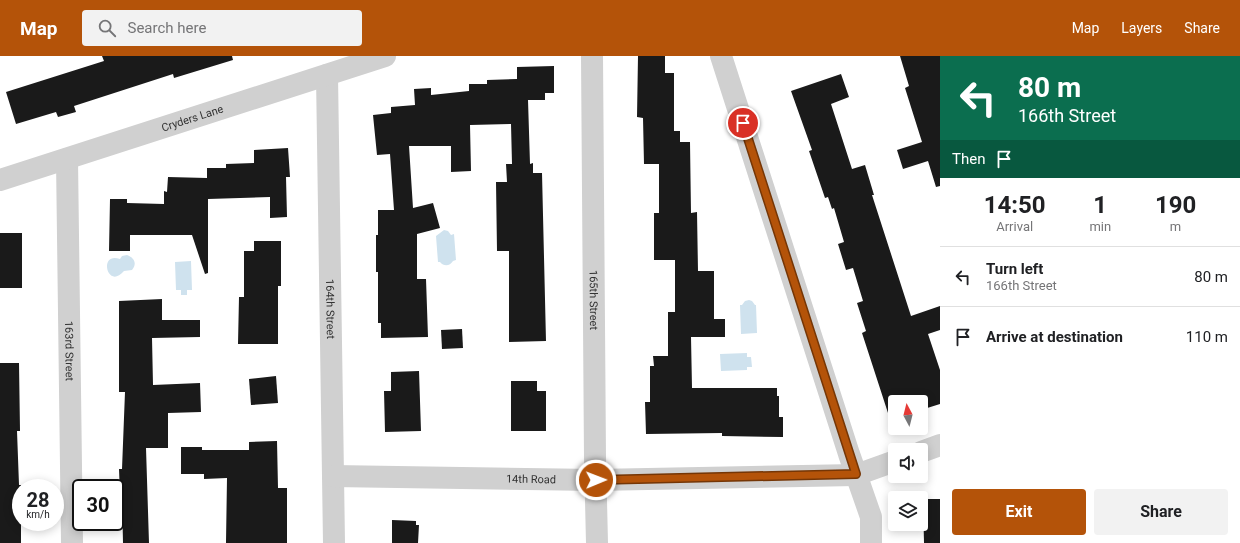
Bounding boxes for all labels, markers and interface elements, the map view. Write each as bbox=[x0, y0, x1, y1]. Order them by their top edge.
search box bbox=[82, 10, 362, 46]
text: Map bbox=[20, 17, 58, 40]
icon: search bbox=[96, 17, 118, 39]
text: Search here bbox=[128, 19, 206, 37]
text: Map bbox=[1072, 20, 1099, 36]
text: Layers bbox=[1121, 20, 1162, 36]
text: Share bbox=[1184, 20, 1220, 36]
text: 80 m bbox=[1018, 71, 1081, 104]
icon: left bbox=[952, 72, 1004, 124]
street label: Cryders Lane bbox=[160, 102, 225, 134]
text: 166th Street bbox=[1018, 105, 1116, 126]
pin bbox=[726, 106, 760, 140]
icon: arrive bbox=[732, 112, 754, 134]
icon: arrive bbox=[993, 148, 1015, 170]
text: Then bbox=[952, 150, 985, 168]
text: 14:50 bbox=[984, 191, 1046, 219]
text: 1 bbox=[1093, 191, 1107, 219]
text: 190 bbox=[1155, 191, 1196, 219]
text: Arrival bbox=[996, 219, 1033, 234]
text: min bbox=[1089, 219, 1111, 234]
text: m bbox=[1170, 219, 1181, 234]
text: Turn left bbox=[986, 260, 1043, 278]
icon: left bbox=[952, 266, 974, 288]
text: 80 m bbox=[1194, 268, 1228, 286]
street label: 165th Street bbox=[587, 270, 601, 330]
text: 166th Street bbox=[986, 278, 1057, 293]
street label: 164th Street bbox=[324, 279, 337, 339]
street label: 163rd Street bbox=[63, 321, 76, 382]
icon: arrive bbox=[952, 326, 974, 348]
text: Arrive at destination bbox=[986, 328, 1123, 346]
text: 110 m bbox=[1186, 328, 1228, 346]
north arrow bbox=[888, 395, 928, 435]
map controls bbox=[888, 395, 928, 531]
button: sound bbox=[888, 443, 928, 483]
position arrow bbox=[575, 459, 617, 501]
street label: 14th Road bbox=[506, 472, 556, 486]
speed limit sign: 30 bbox=[72, 479, 124, 531]
text: 28 bbox=[27, 488, 49, 512]
button: Exit bbox=[952, 489, 1086, 535]
button: Share bbox=[1094, 489, 1228, 535]
button: layers bbox=[888, 491, 928, 531]
text: km/h bbox=[26, 509, 50, 520]

